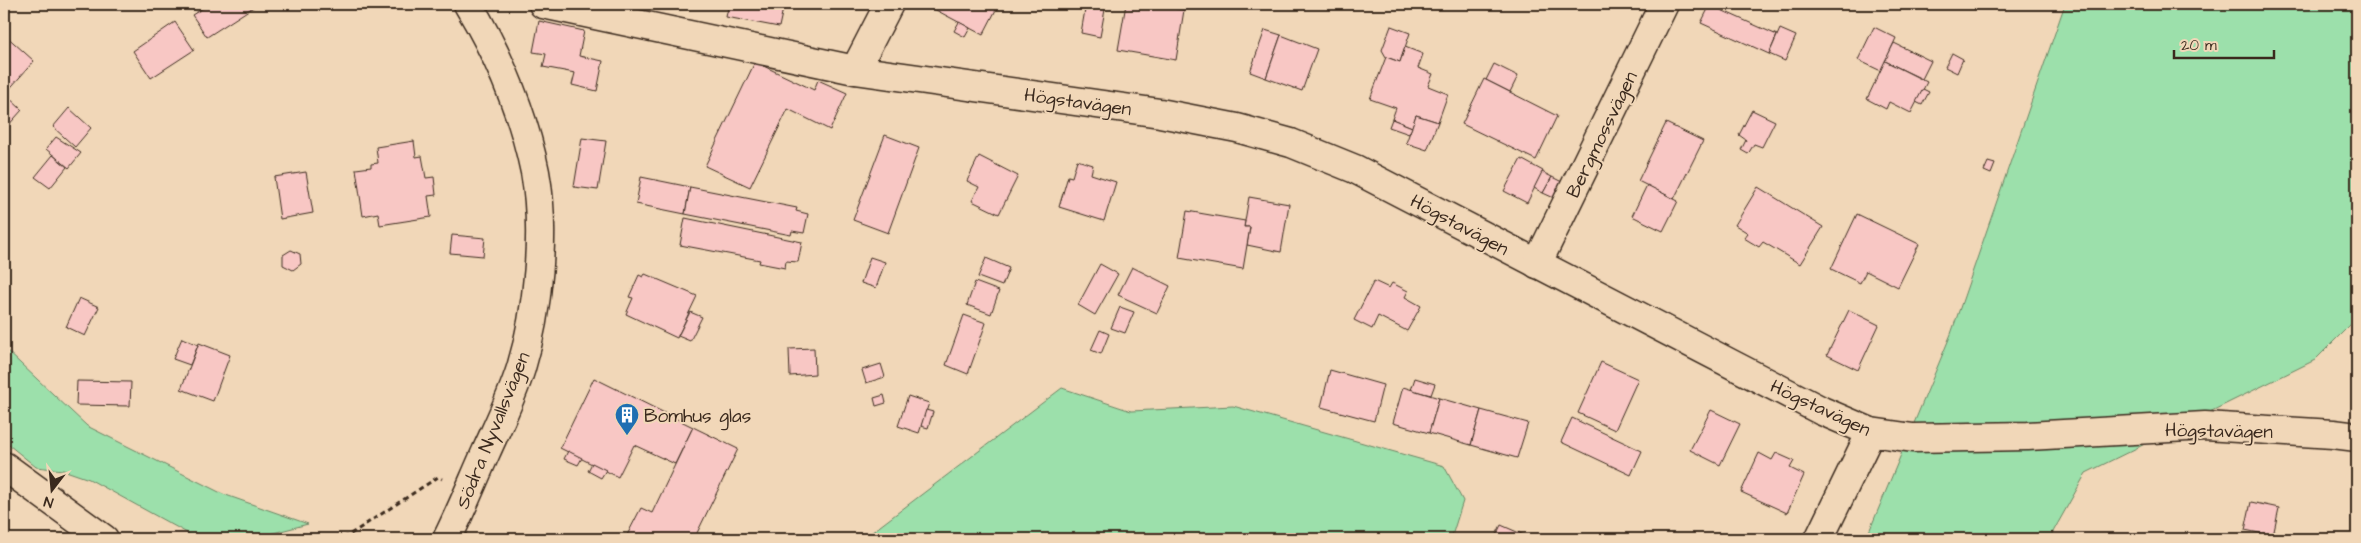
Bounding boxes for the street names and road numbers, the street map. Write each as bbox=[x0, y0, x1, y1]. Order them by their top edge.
street label: Bergmossvägen bbox=[1560, 67, 1646, 203]
street label: Högstavägen bbox=[1022, 82, 1133, 124]
street label: Högstavägen bbox=[1405, 188, 1513, 263]
street label: Södra Nyvallsvägen bbox=[450, 348, 538, 513]
street label: Högstavägen bbox=[1765, 373, 1875, 444]
street label: Högstavägen bbox=[2165, 417, 2273, 447]

